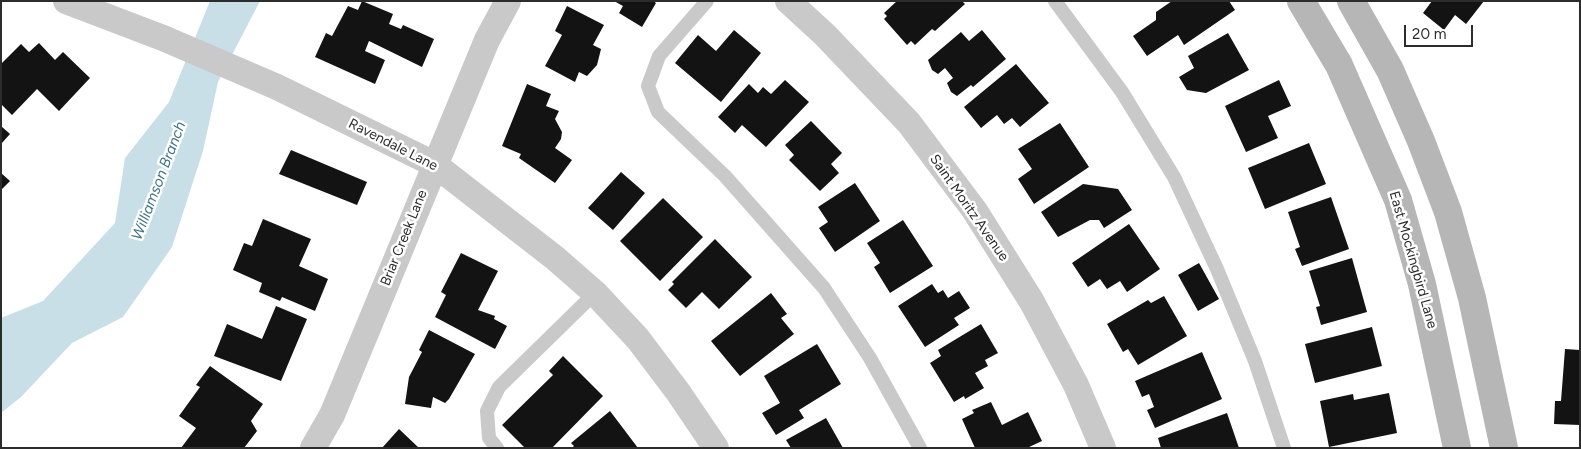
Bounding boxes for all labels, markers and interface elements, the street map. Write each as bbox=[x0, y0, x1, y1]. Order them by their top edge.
scale bar bbox=[1406, 15, 1475, 47]
text: 20 m bbox=[1412, 25, 1446, 43]
street label: Ravendale Lane bbox=[346, 115, 440, 175]
water label: Williamson Branch bbox=[128, 119, 190, 243]
street label: Saint Moritz Avenue bbox=[926, 151, 1012, 265]
street label: Briar Creek Lane bbox=[377, 188, 431, 288]
street label: East Mockingbird Lane bbox=[1385, 189, 1441, 331]

